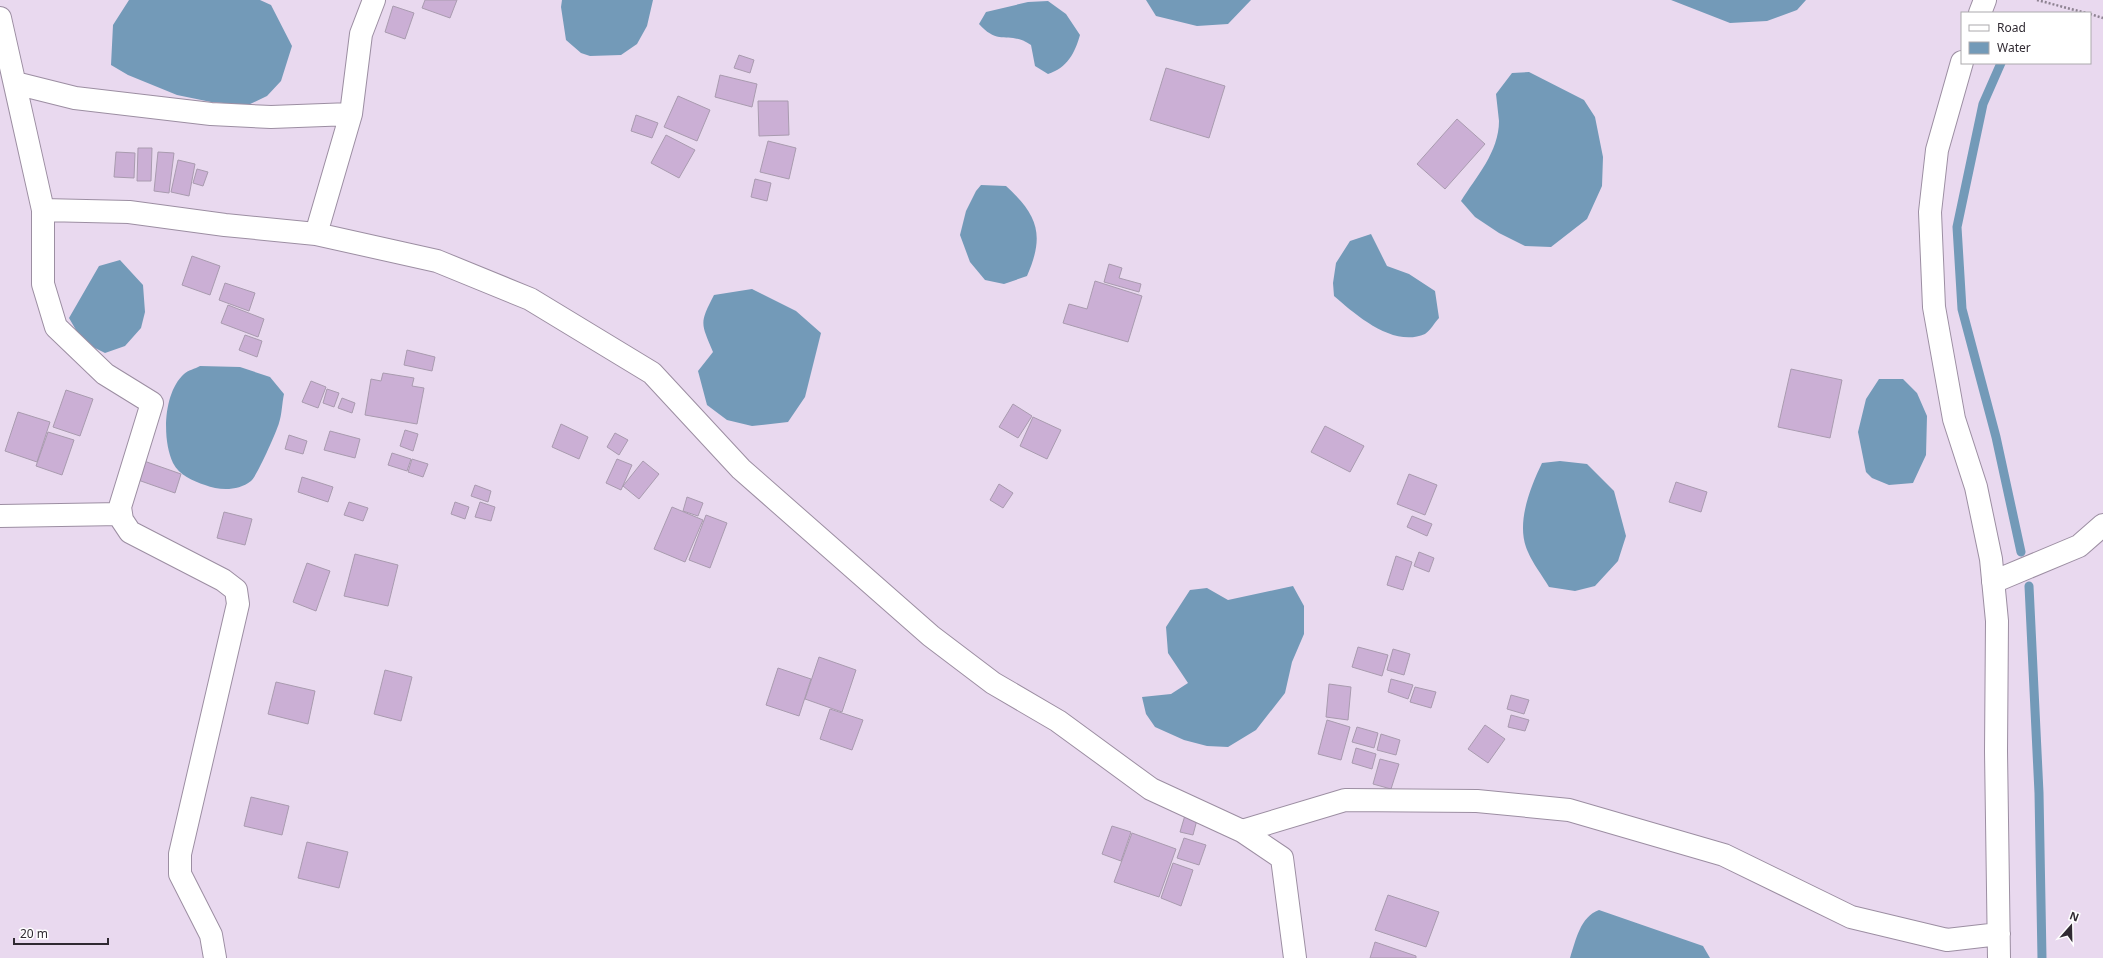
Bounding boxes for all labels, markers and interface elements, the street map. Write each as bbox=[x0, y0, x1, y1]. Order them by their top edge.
legend bbox=[1961, 12, 2091, 64]
text: Road bbox=[1997, 19, 2026, 36]
text: Water bbox=[1997, 39, 2031, 56]
north arrow bbox=[2051, 906, 2091, 946]
text: N bbox=[2068, 908, 2081, 925]
scale bar bbox=[14, 920, 108, 946]
text: 20 m bbox=[20, 925, 48, 942]

